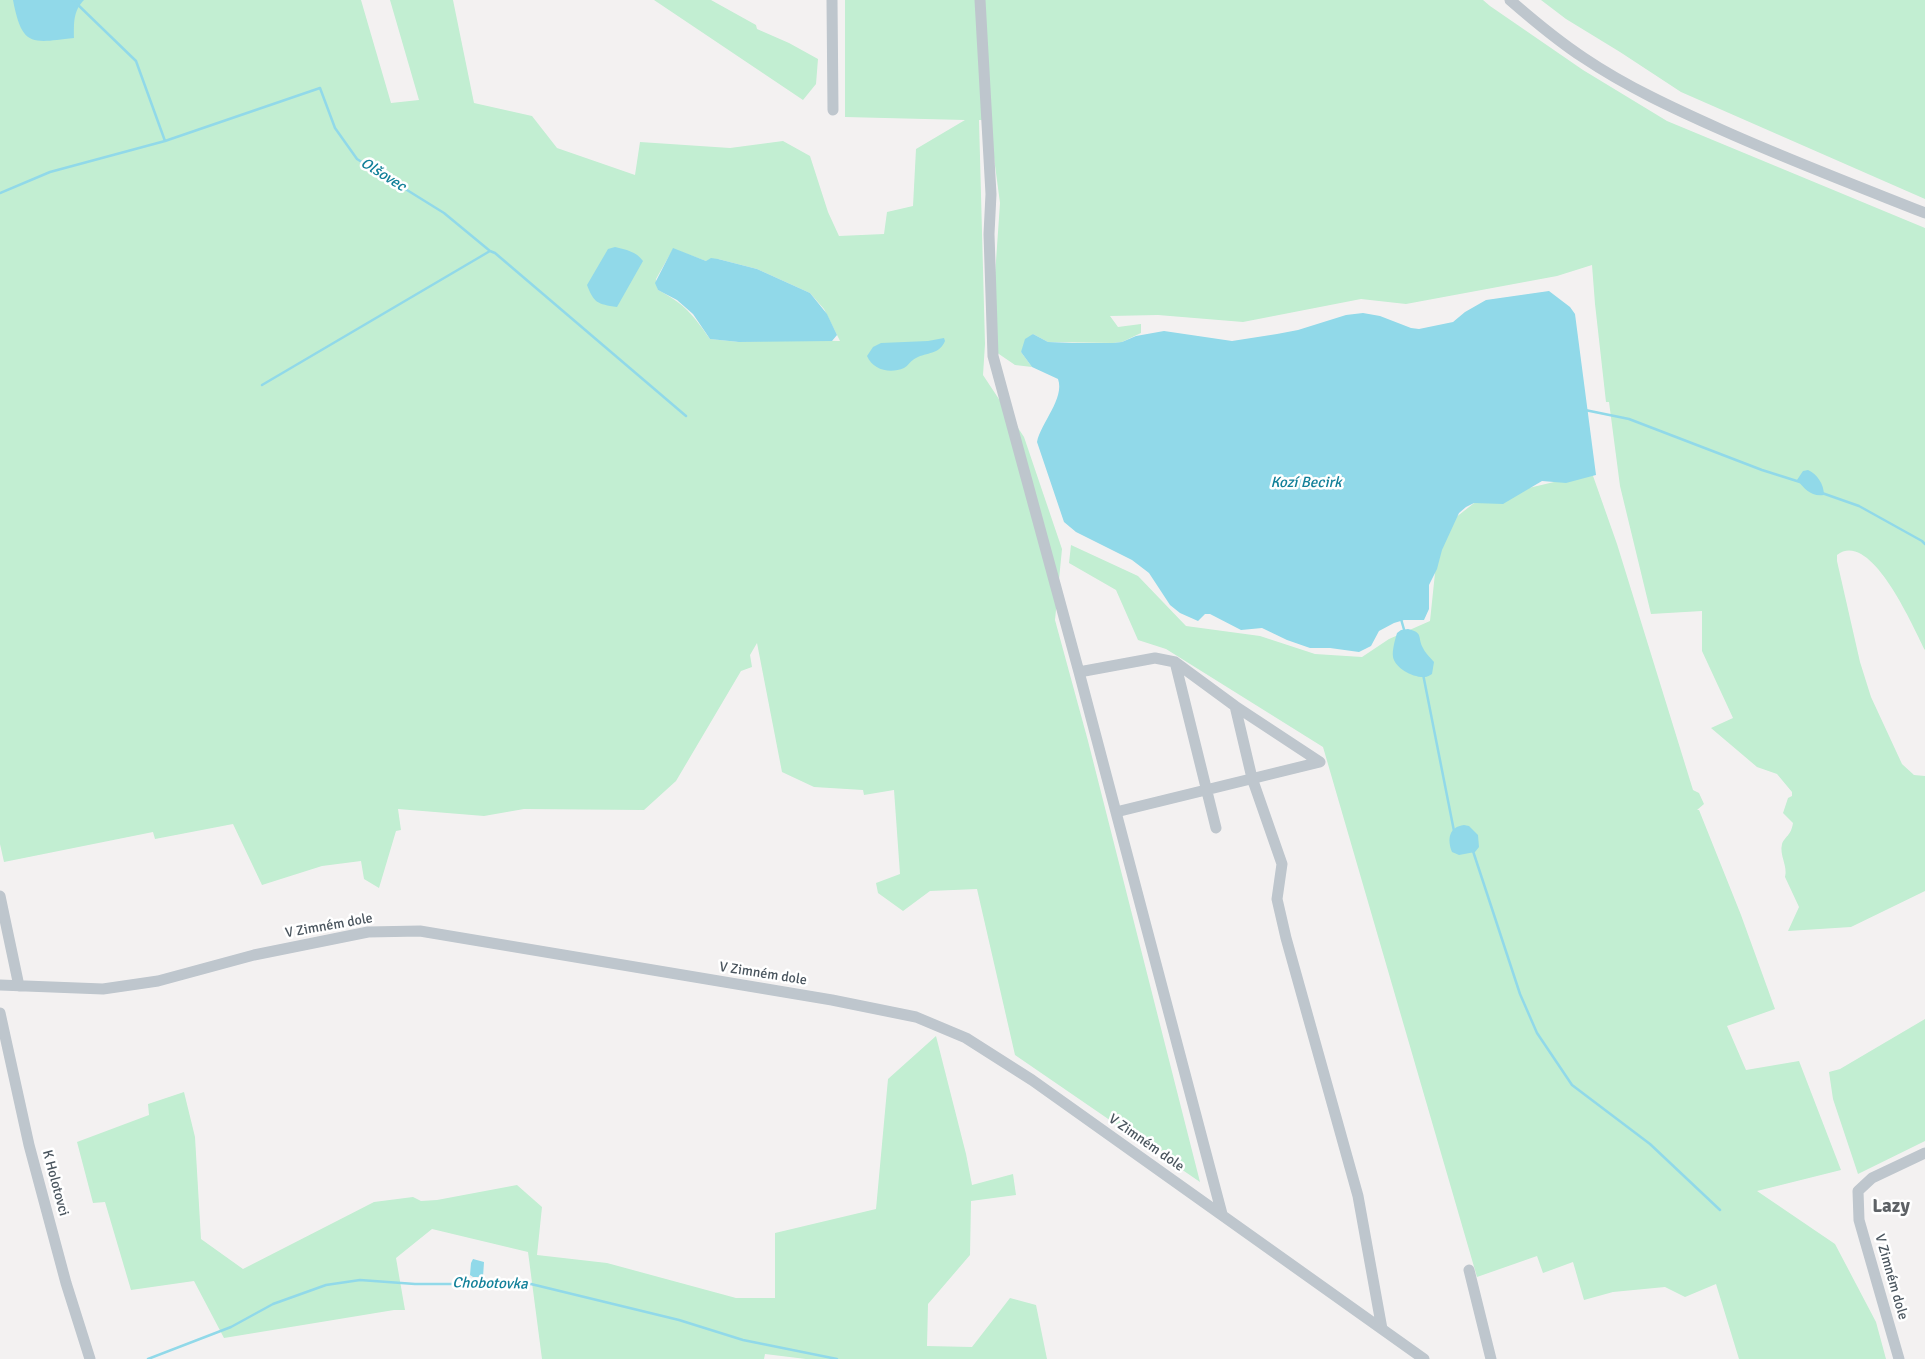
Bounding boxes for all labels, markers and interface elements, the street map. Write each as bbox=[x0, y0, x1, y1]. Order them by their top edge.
water label: Olšovec bbox=[357, 154, 409, 196]
water label: Kozí Becirk bbox=[1270, 474, 1342, 492]
street label: V Zimném dole bbox=[284, 910, 374, 942]
street label: V Zimném dole bbox=[718, 959, 808, 989]
street label: V Zimném dole bbox=[1105, 1111, 1187, 1175]
street label: K Holotovci bbox=[38, 1148, 72, 1218]
district label: Lazy bbox=[1872, 1196, 1910, 1218]
street label: V Zimném dole bbox=[1871, 1232, 1911, 1322]
water label: Chobotovka bbox=[452, 1274, 528, 1294]

